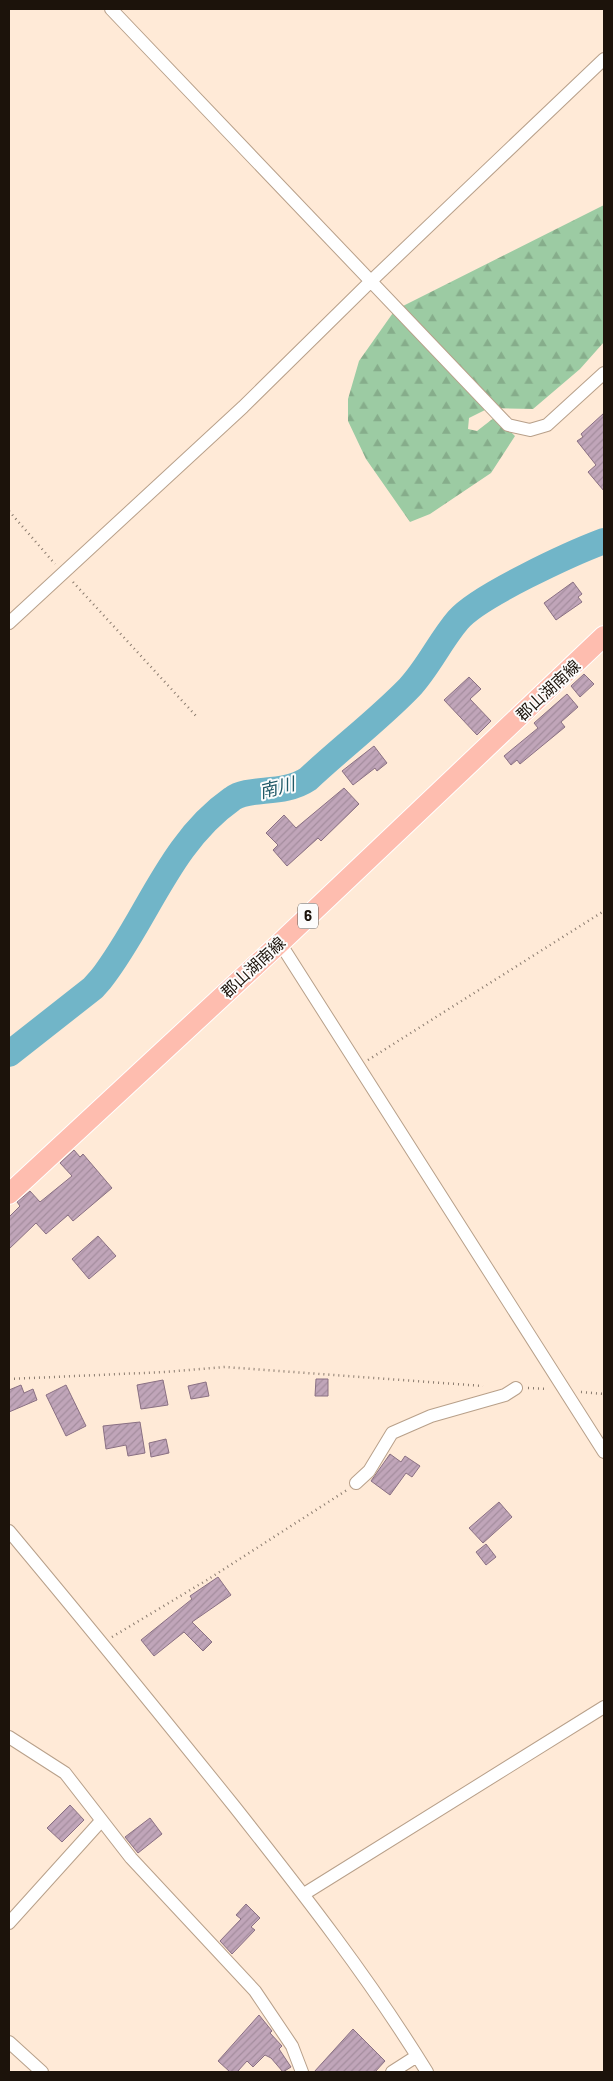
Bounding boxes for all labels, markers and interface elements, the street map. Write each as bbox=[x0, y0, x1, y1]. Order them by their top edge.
street label: 郡山湖南線 bbox=[512, 655, 583, 724]
water label: 南川 bbox=[257, 772, 299, 802]
road number: 6 bbox=[298, 904, 318, 928]
street label: 郡山湖南線 bbox=[217, 932, 288, 1001]

